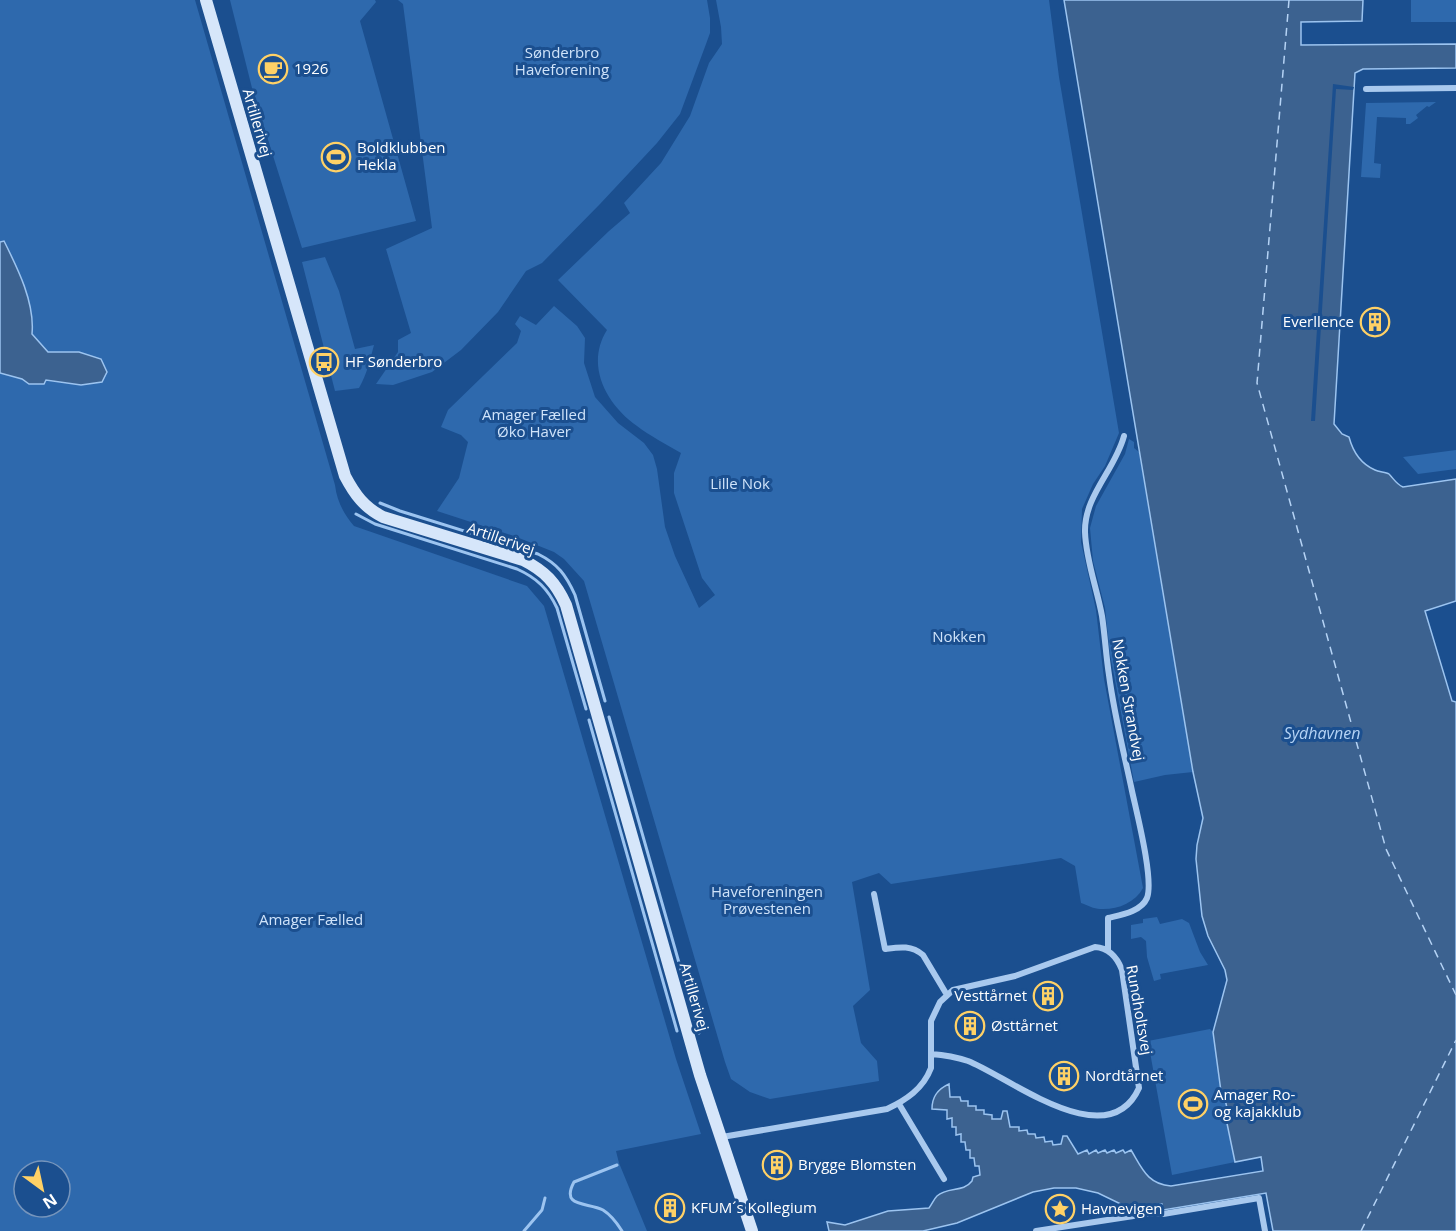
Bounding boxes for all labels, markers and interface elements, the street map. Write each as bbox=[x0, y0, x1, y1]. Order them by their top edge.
park label: Sønderbro Haveforening bbox=[515, 42, 609, 79]
cafe icon: 1926 bbox=[257, 53, 289, 85]
place label: 1926 bbox=[294, 58, 328, 78]
street label: Artillerivej bbox=[239, 86, 277, 159]
place label: Boldklubben Hekla bbox=[357, 137, 446, 174]
sports icon: Boldklubben Hekla bbox=[320, 141, 352, 173]
building icon: Everllence bbox=[1359, 306, 1391, 338]
place label: Everllence bbox=[1283, 311, 1354, 331]
bus stop icon: HF Sønderbro bbox=[308, 346, 340, 378]
place label: HF Sønderbro bbox=[345, 351, 442, 371]
park label: Amager Fælled Øko Haver bbox=[482, 404, 586, 441]
park label: Lille Nok bbox=[710, 473, 770, 493]
street label: Artillerivej bbox=[465, 517, 538, 559]
park label: Nokken bbox=[932, 626, 986, 646]
street label: Nokken Strandvej bbox=[1108, 637, 1150, 762]
water label: Sydhavnen bbox=[1284, 722, 1360, 744]
park label: Haveforeningen Prøvestenen bbox=[711, 881, 823, 918]
park label: Amager Fælled bbox=[259, 909, 363, 929]
street label: Artillerivej bbox=[676, 960, 714, 1033]
street label: Rundholtsvej bbox=[1122, 963, 1158, 1056]
building icon: Vesttårnet bbox=[1032, 980, 1064, 1012]
place label: Vesttårnet bbox=[954, 985, 1027, 1005]
building icon: Østtårnet bbox=[954, 1010, 986, 1042]
place label: Østtårnet bbox=[991, 1015, 1058, 1035]
building icon: Nordtårnet bbox=[1048, 1060, 1080, 1092]
place label: Nordtårnet bbox=[1085, 1065, 1163, 1085]
place label: Amager Ro- og kajakklub bbox=[1214, 1084, 1301, 1121]
sports icon: Amager Ro- og kajakklub bbox=[1177, 1088, 1209, 1120]
building icon: Brygge Blomsten bbox=[761, 1149, 793, 1181]
place label: Brygge Blomsten bbox=[798, 1154, 916, 1174]
north arrow bbox=[12, 1159, 72, 1219]
text: N bbox=[39, 1189, 62, 1214]
building icon: KFUM´s Kollegium bbox=[654, 1192, 686, 1224]
place icon: Havnevigen bbox=[1044, 1193, 1076, 1225]
place label: KFUM´s Kollegium bbox=[691, 1197, 817, 1217]
place label: Havnevigen bbox=[1081, 1198, 1163, 1218]

